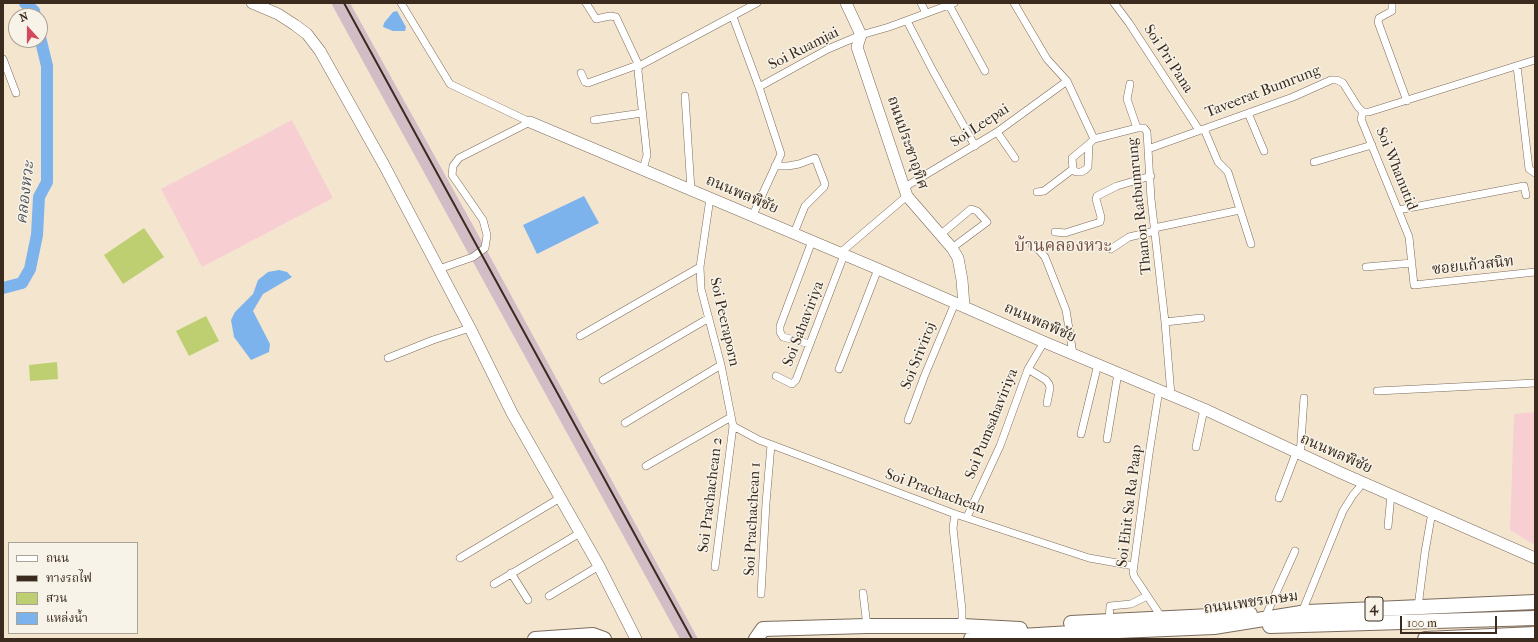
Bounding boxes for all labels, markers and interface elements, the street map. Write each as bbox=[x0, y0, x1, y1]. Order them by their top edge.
north arrow bbox=[8, 8, 48, 48]
text: N bbox=[18, 10, 30, 25]
street label: Soi Pri Pana bbox=[1139, 22, 1197, 96]
street label: Soi Ruamjai bbox=[766, 24, 842, 74]
street label: Taveerat Bumrung bbox=[1203, 62, 1323, 122]
street label: ถนนประชาอุทิศ bbox=[883, 94, 931, 192]
street label: Soi Leepai bbox=[947, 100, 1013, 152]
street label: Soi Whanutid bbox=[1371, 125, 1421, 213]
street label: Thanon Ratbumrung bbox=[1124, 137, 1156, 275]
water label: คลองหวะ bbox=[13, 161, 39, 225]
street label: ถนนพลพิชัย bbox=[703, 172, 781, 218]
district label: บ้านคลองหวะ bbox=[1014, 237, 1112, 257]
street label: ซอยแก้วสนิท bbox=[1431, 253, 1515, 279]
street label: Soi Peeraporn bbox=[705, 276, 743, 368]
street label: Soi Sahaviriya bbox=[779, 279, 829, 369]
street label: ถนนพลพิชัย bbox=[1001, 299, 1079, 347]
street label: Soi Sriviroj bbox=[897, 320, 941, 392]
street label: Soi Pumsahaviriya bbox=[962, 366, 1022, 482]
street label: ถนนพลพิชัย bbox=[1297, 430, 1375, 478]
street label: Soi Prachachean 2 bbox=[695, 436, 727, 554]
street label: Soi Ehit Sa Ra Paap bbox=[1114, 444, 1146, 568]
street label: Soi Prachachean 1 bbox=[741, 462, 765, 576]
street label: Soi Prachachean bbox=[883, 466, 987, 518]
legend bbox=[8, 542, 138, 634]
text: ถนน bbox=[46, 551, 69, 565]
text: ทางรถไฟ bbox=[46, 571, 92, 585]
street label: ถนนเพชรเกษม bbox=[1202, 587, 1300, 619]
text: สวน bbox=[46, 591, 67, 605]
road number: 4 bbox=[1365, 597, 1383, 621]
scale bar bbox=[1402, 608, 1499, 634]
text: แหล่งน้ำ bbox=[46, 611, 88, 625]
text: 100 m bbox=[1407, 616, 1437, 630]

